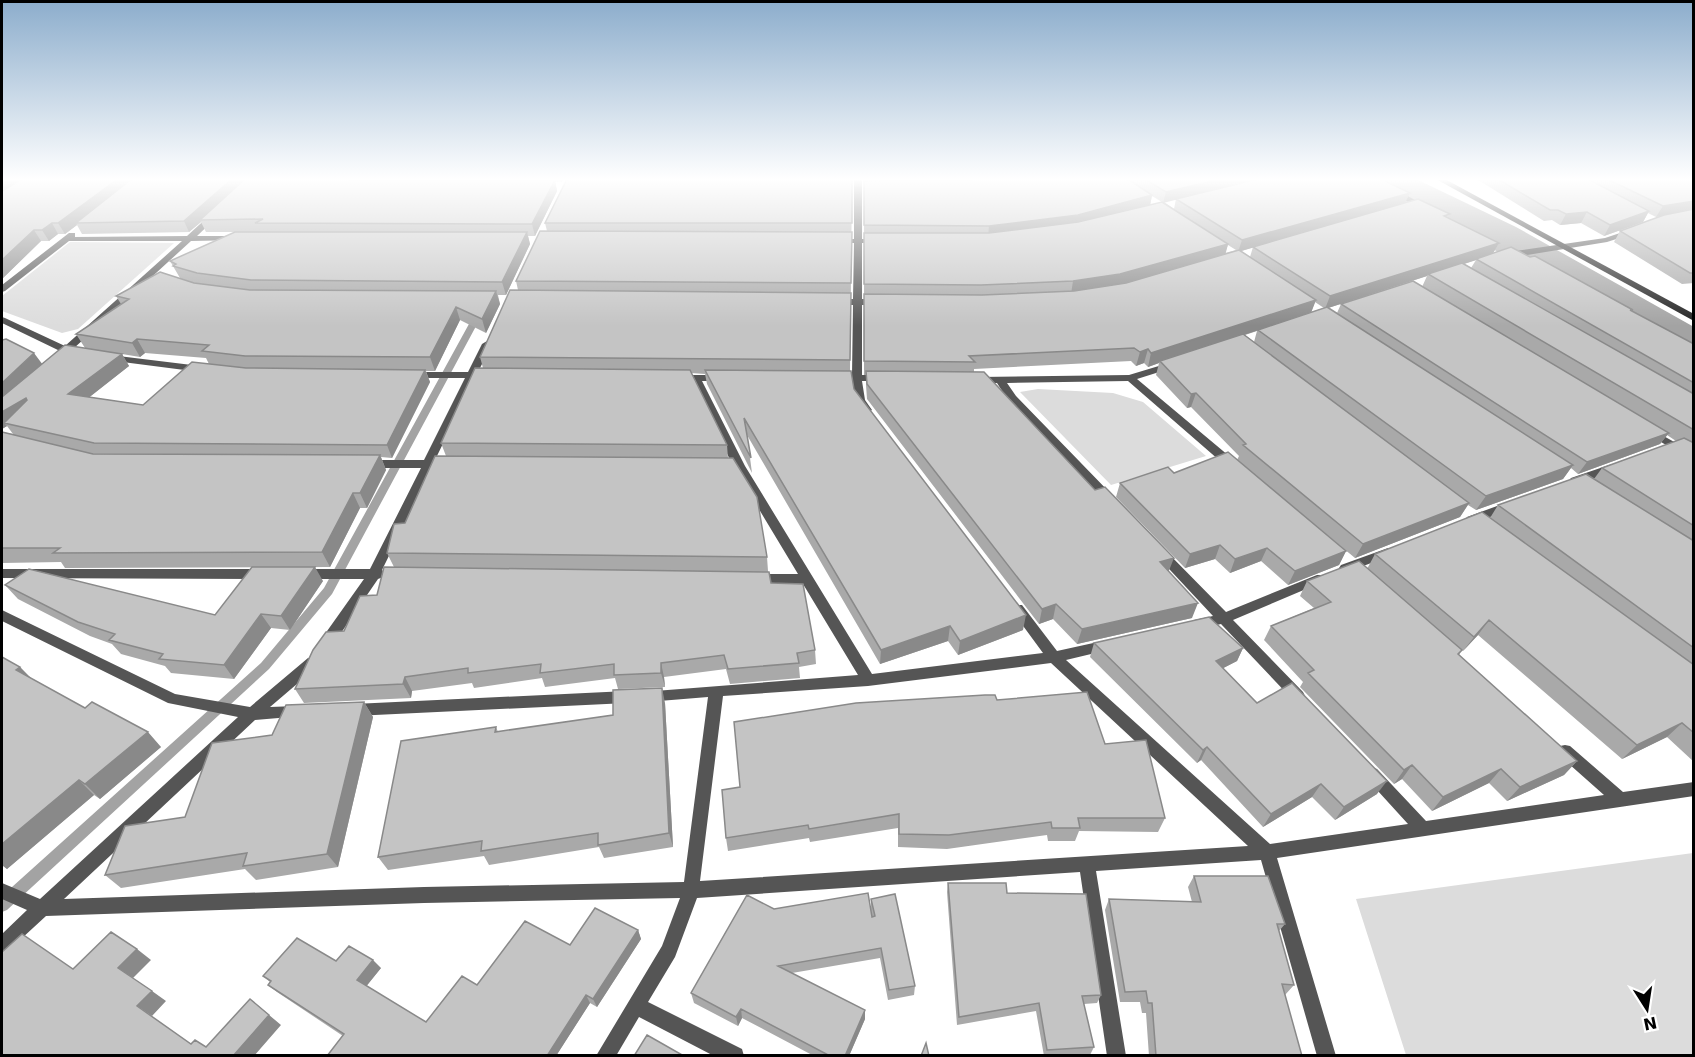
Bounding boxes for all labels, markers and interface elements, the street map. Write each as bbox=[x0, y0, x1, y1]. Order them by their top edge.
north arrow bbox=[1617, 979, 1677, 1039]
text: N bbox=[1641, 1012, 1659, 1034]

